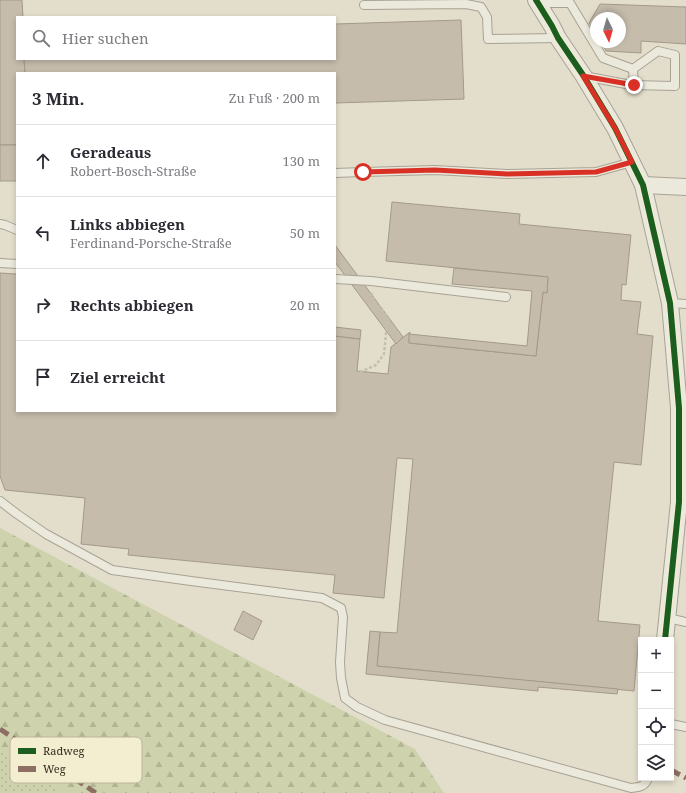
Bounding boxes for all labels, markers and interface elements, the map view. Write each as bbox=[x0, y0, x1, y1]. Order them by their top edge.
north arrow bbox=[590, 12, 626, 48]
search box bbox=[16, 16, 336, 60]
icon: search bbox=[30, 27, 52, 49]
text: Hier suchen bbox=[62, 28, 149, 48]
route end bbox=[625, 76, 643, 94]
text: 3 Min. bbox=[32, 87, 85, 110]
text: Zu Fuß · 200 m bbox=[229, 89, 320, 107]
text: Geradeaus bbox=[70, 142, 151, 162]
icon: ahead bbox=[32, 150, 54, 172]
text: 130 m bbox=[283, 152, 320, 170]
text: Robert-Bosch-Straße bbox=[70, 162, 196, 180]
route start bbox=[354, 163, 372, 181]
text: Links abbiegen bbox=[70, 214, 185, 234]
icon: left bbox=[32, 222, 54, 244]
text: 50 m bbox=[290, 224, 320, 242]
text: Ferdinand-Porsche-Straße bbox=[70, 234, 232, 252]
icon: right bbox=[32, 294, 54, 316]
text: Rechts abbiegen bbox=[70, 295, 194, 315]
text: 20 m bbox=[290, 296, 320, 314]
icon: arrive bbox=[32, 366, 54, 388]
text: Ziel erreicht bbox=[70, 367, 165, 387]
map controls bbox=[638, 637, 674, 781]
button: + bbox=[638, 637, 674, 673]
button: − bbox=[638, 673, 674, 709]
button: locate bbox=[638, 709, 674, 745]
legend bbox=[10, 737, 142, 783]
text: Radweg bbox=[43, 743, 85, 758]
button: layers bbox=[638, 745, 674, 781]
text: Weg bbox=[43, 761, 66, 776]

